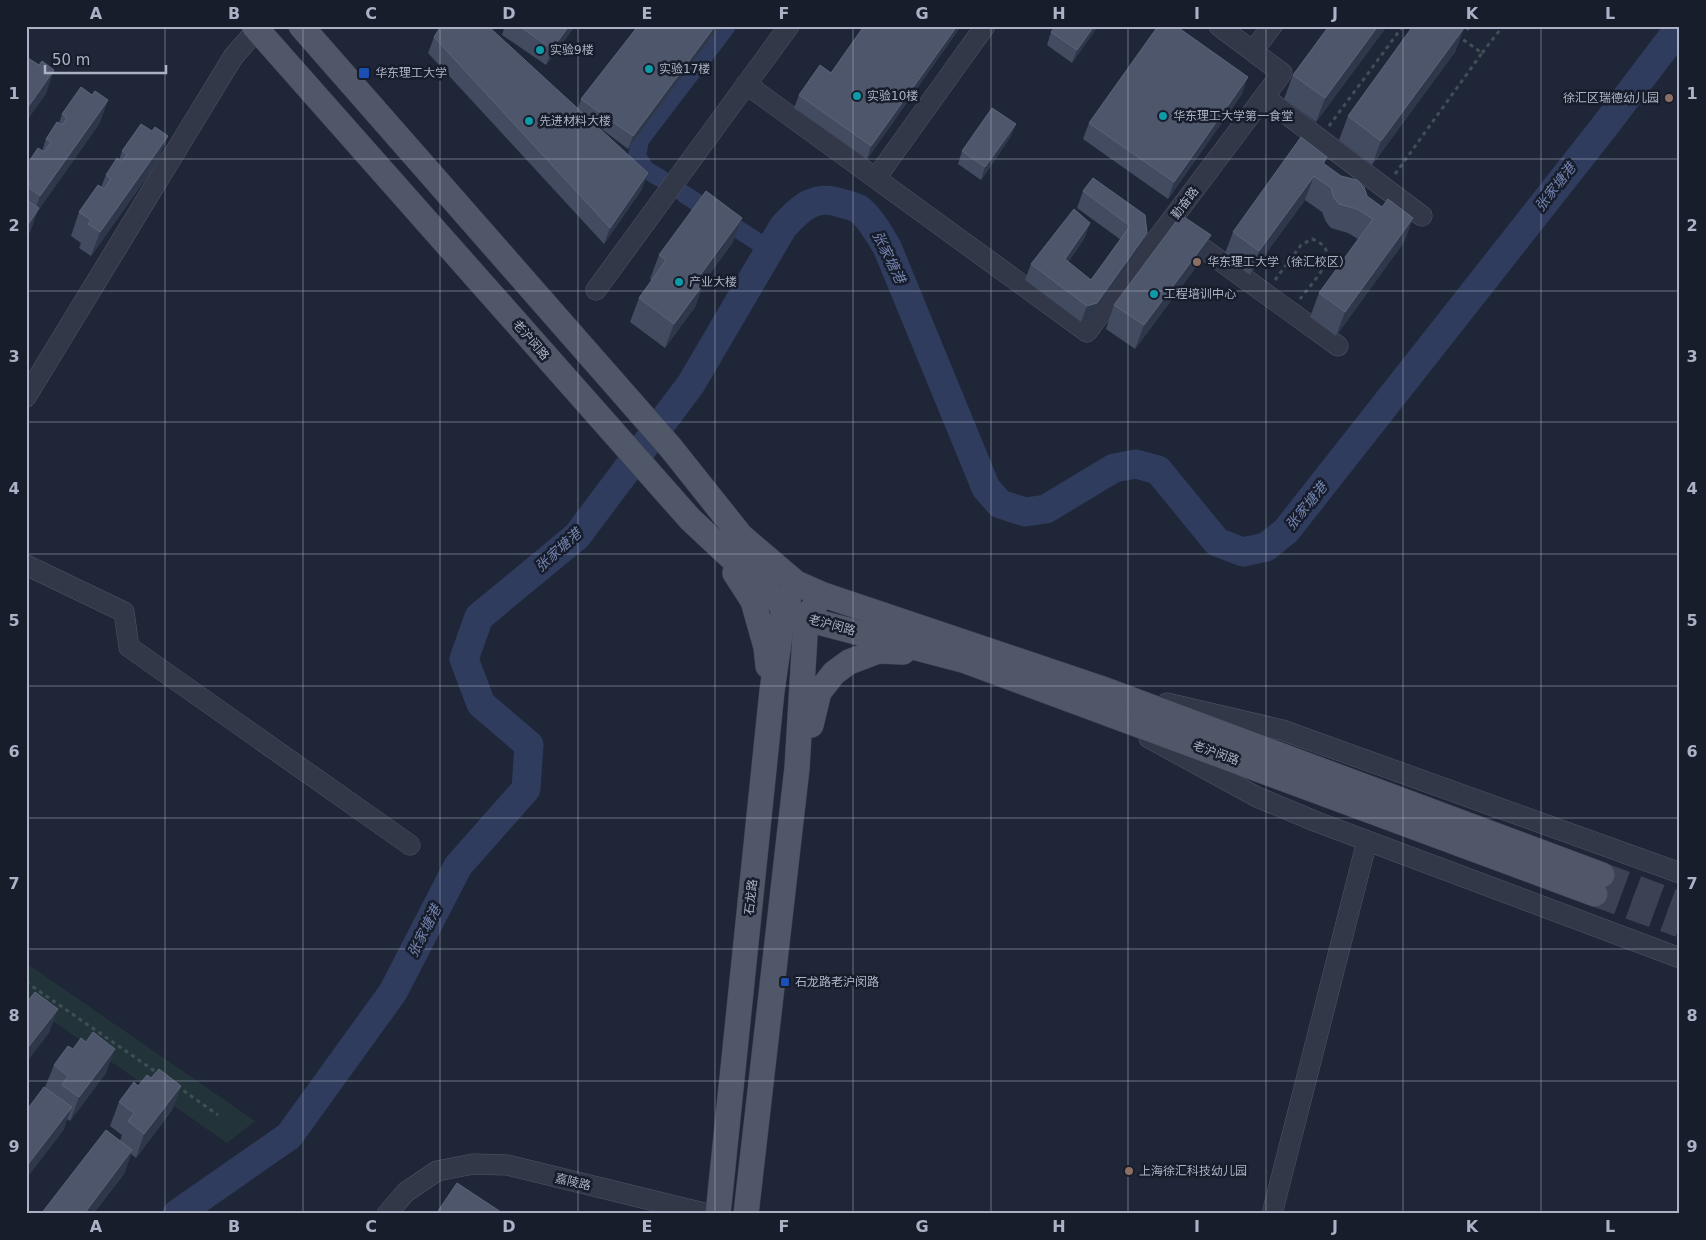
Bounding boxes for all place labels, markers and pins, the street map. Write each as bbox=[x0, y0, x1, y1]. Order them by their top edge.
place label: 实验9楼 bbox=[550, 43, 594, 57]
marker: 实验9楼 bbox=[534, 44, 546, 56]
place label: 实验17楼 bbox=[659, 62, 710, 76]
marker: 实验17楼 bbox=[643, 63, 655, 75]
marker: 华东理工大学 bbox=[357, 66, 371, 80]
place label: 华东理工大学 bbox=[375, 66, 447, 80]
place label: 实验10楼 bbox=[867, 89, 918, 103]
marker: 实验10楼 bbox=[851, 90, 863, 102]
place label: 徐汇区瑞德幼儿园 bbox=[1563, 91, 1659, 105]
marker: 徐汇区瑞德幼儿园 bbox=[1663, 92, 1675, 104]
place label: 华东理工大学第一食堂 bbox=[1173, 109, 1293, 123]
marker: 华东理工大学第一食堂 bbox=[1157, 110, 1169, 122]
place label: 先进材料大楼 bbox=[539, 114, 611, 128]
marker: 先进材料大楼 bbox=[523, 115, 535, 127]
place label: 华东理工大学（徐汇校区） bbox=[1207, 255, 1351, 269]
marker: 华东理工大学（徐汇校区） bbox=[1191, 256, 1203, 268]
place label: 产业大楼 bbox=[689, 275, 737, 289]
marker: 产业大楼 bbox=[673, 276, 685, 288]
place label: 工程培训中心 bbox=[1164, 287, 1236, 301]
marker: 工程培训中心 bbox=[1148, 288, 1160, 300]
place label: 石龙路老沪闵路 bbox=[795, 975, 879, 989]
marker: 石龙路老沪闵路 bbox=[779, 976, 791, 988]
place label: 上海徐汇科技幼儿园 bbox=[1139, 1164, 1247, 1178]
marker: 上海徐汇科技幼儿园 bbox=[1123, 1165, 1135, 1177]

